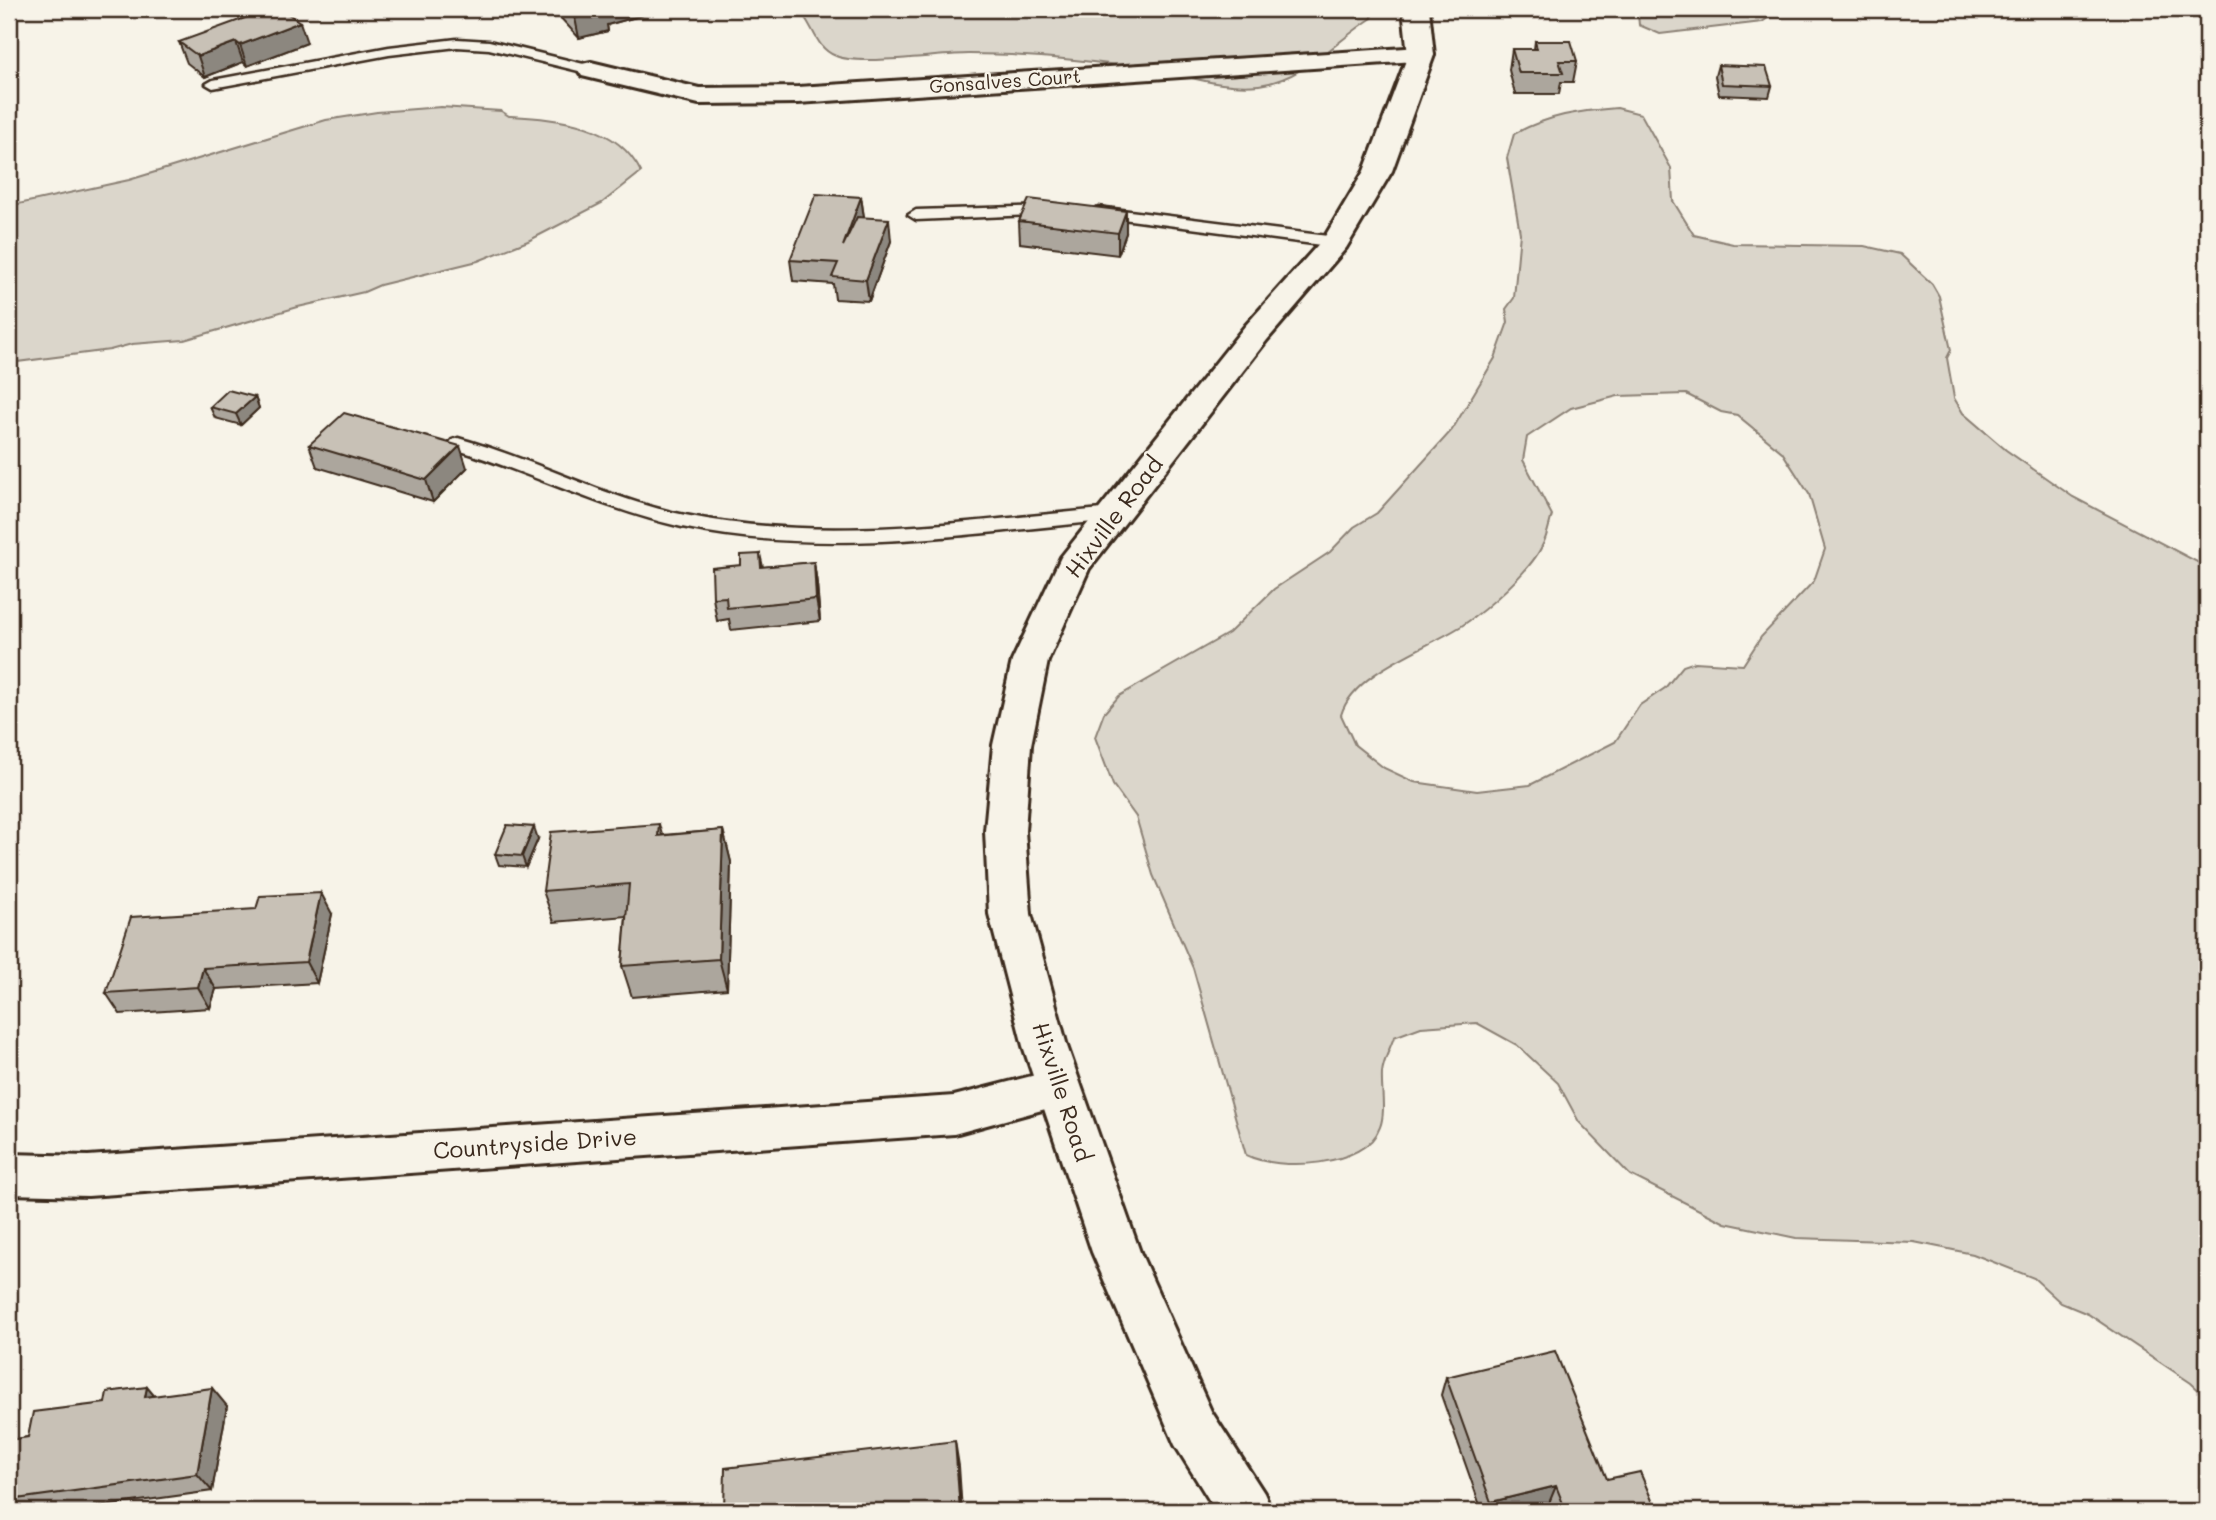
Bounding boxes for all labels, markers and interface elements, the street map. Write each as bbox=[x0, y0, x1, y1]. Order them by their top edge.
street label: Gonsalves Court bbox=[928, 63, 1082, 98]
street label: Hixville Road bbox=[1058, 450, 1169, 583]
street label: Hixville Road bbox=[1026, 1018, 1100, 1165]
street label: Countryside Drive bbox=[432, 1121, 638, 1165]

